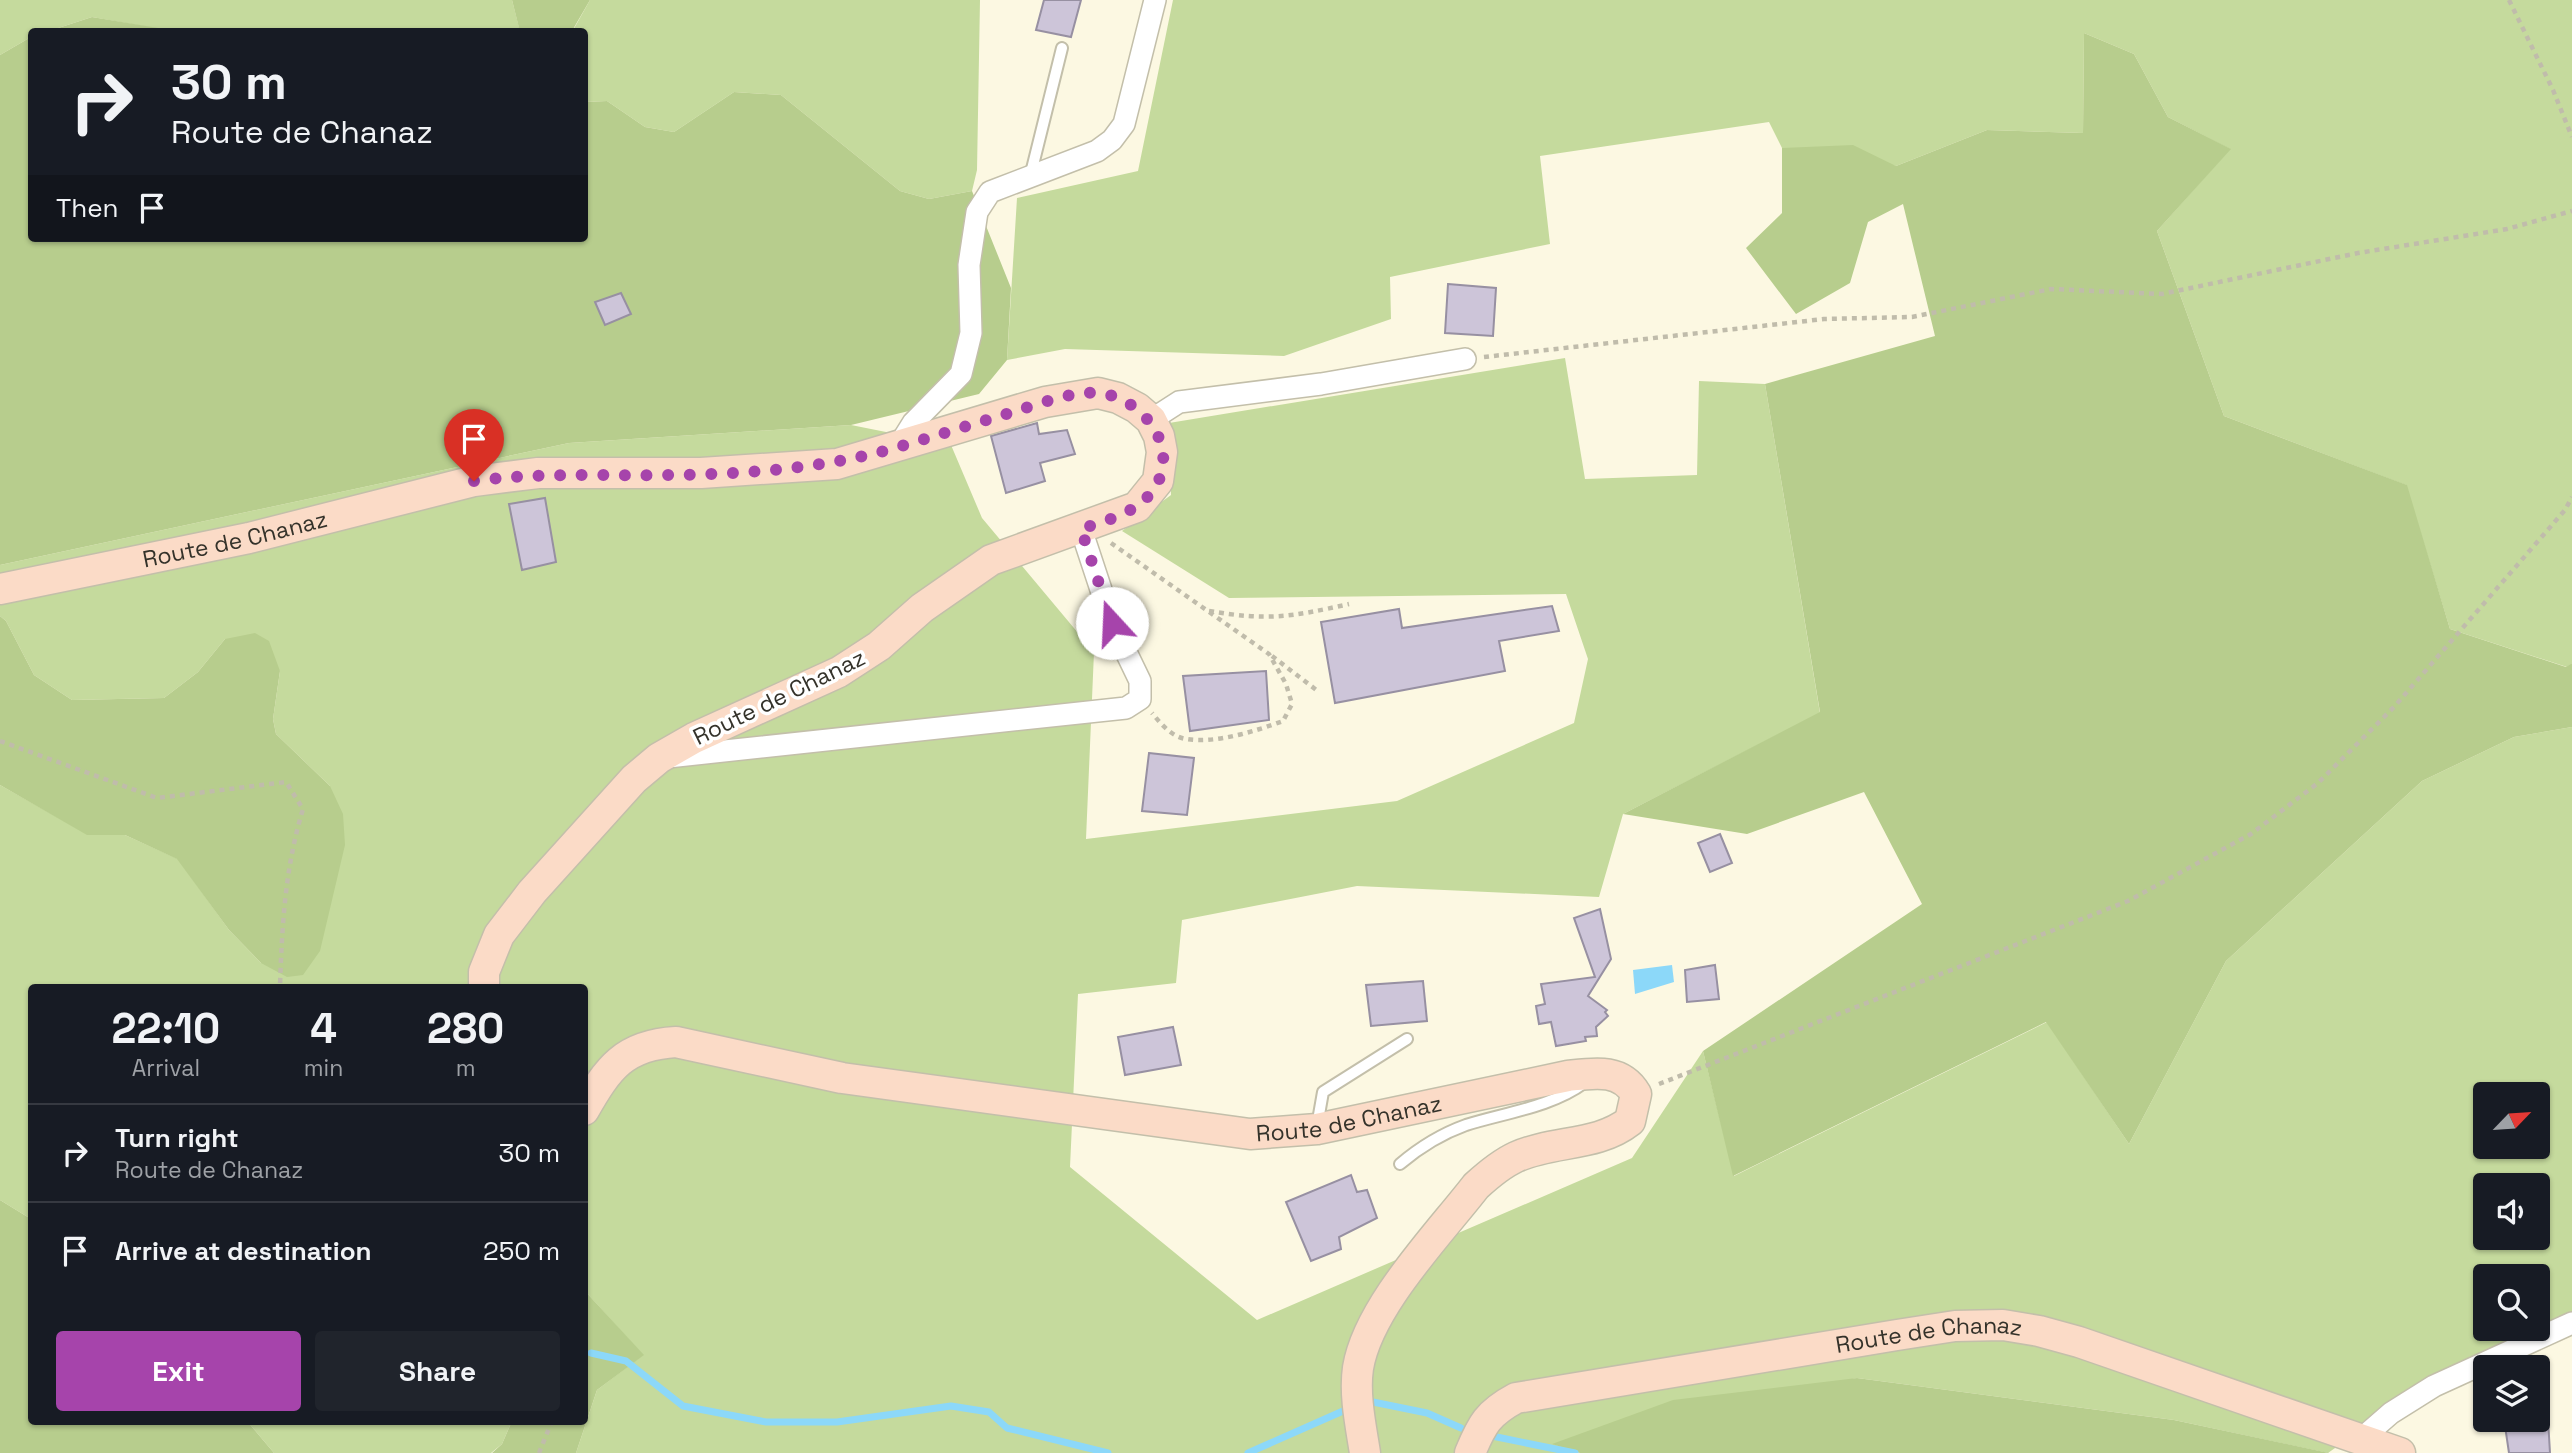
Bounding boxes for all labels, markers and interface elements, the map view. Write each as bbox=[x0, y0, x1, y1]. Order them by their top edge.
text: 30 m bbox=[171, 51, 287, 113]
icon: right bbox=[56, 56, 147, 147]
text: Route de Chanaz bbox=[171, 112, 433, 152]
icon: arrive bbox=[133, 189, 171, 227]
text: Then bbox=[56, 191, 119, 225]
pin bbox=[444, 409, 504, 481]
icon: arrive bbox=[455, 420, 493, 458]
street label: Route de Chanaz bbox=[140, 504, 330, 574]
position arrow bbox=[1075, 586, 1149, 660]
street label: Route de Chanaz bbox=[688, 642, 870, 752]
text: 22:10 bbox=[112, 1002, 220, 1055]
text: 4 bbox=[310, 1002, 337, 1055]
text: 280 bbox=[427, 1002, 504, 1055]
text: Arrival bbox=[132, 1053, 200, 1083]
text: min bbox=[304, 1053, 343, 1083]
text: m bbox=[456, 1053, 476, 1083]
north arrow bbox=[2473, 1082, 2550, 1158]
map controls bbox=[2473, 1082, 2550, 1432]
street label: Route de Chanaz bbox=[1255, 1088, 1444, 1149]
text: Turn right bbox=[115, 1121, 239, 1155]
icon: right bbox=[56, 1134, 94, 1172]
text: 30 m bbox=[499, 1136, 560, 1170]
text: Route de Chanaz bbox=[115, 1155, 303, 1185]
button: sound bbox=[2473, 1173, 2550, 1250]
icon: arrive bbox=[56, 1232, 94, 1270]
text: Arrive at destination bbox=[115, 1234, 372, 1268]
text: 250 m bbox=[483, 1234, 560, 1268]
button: search bbox=[2473, 1264, 2550, 1341]
street label: Route de Chanaz bbox=[1833, 1309, 2025, 1360]
button: Exit bbox=[56, 1331, 301, 1411]
button: Share bbox=[315, 1331, 560, 1411]
button: layers bbox=[2473, 1355, 2550, 1432]

